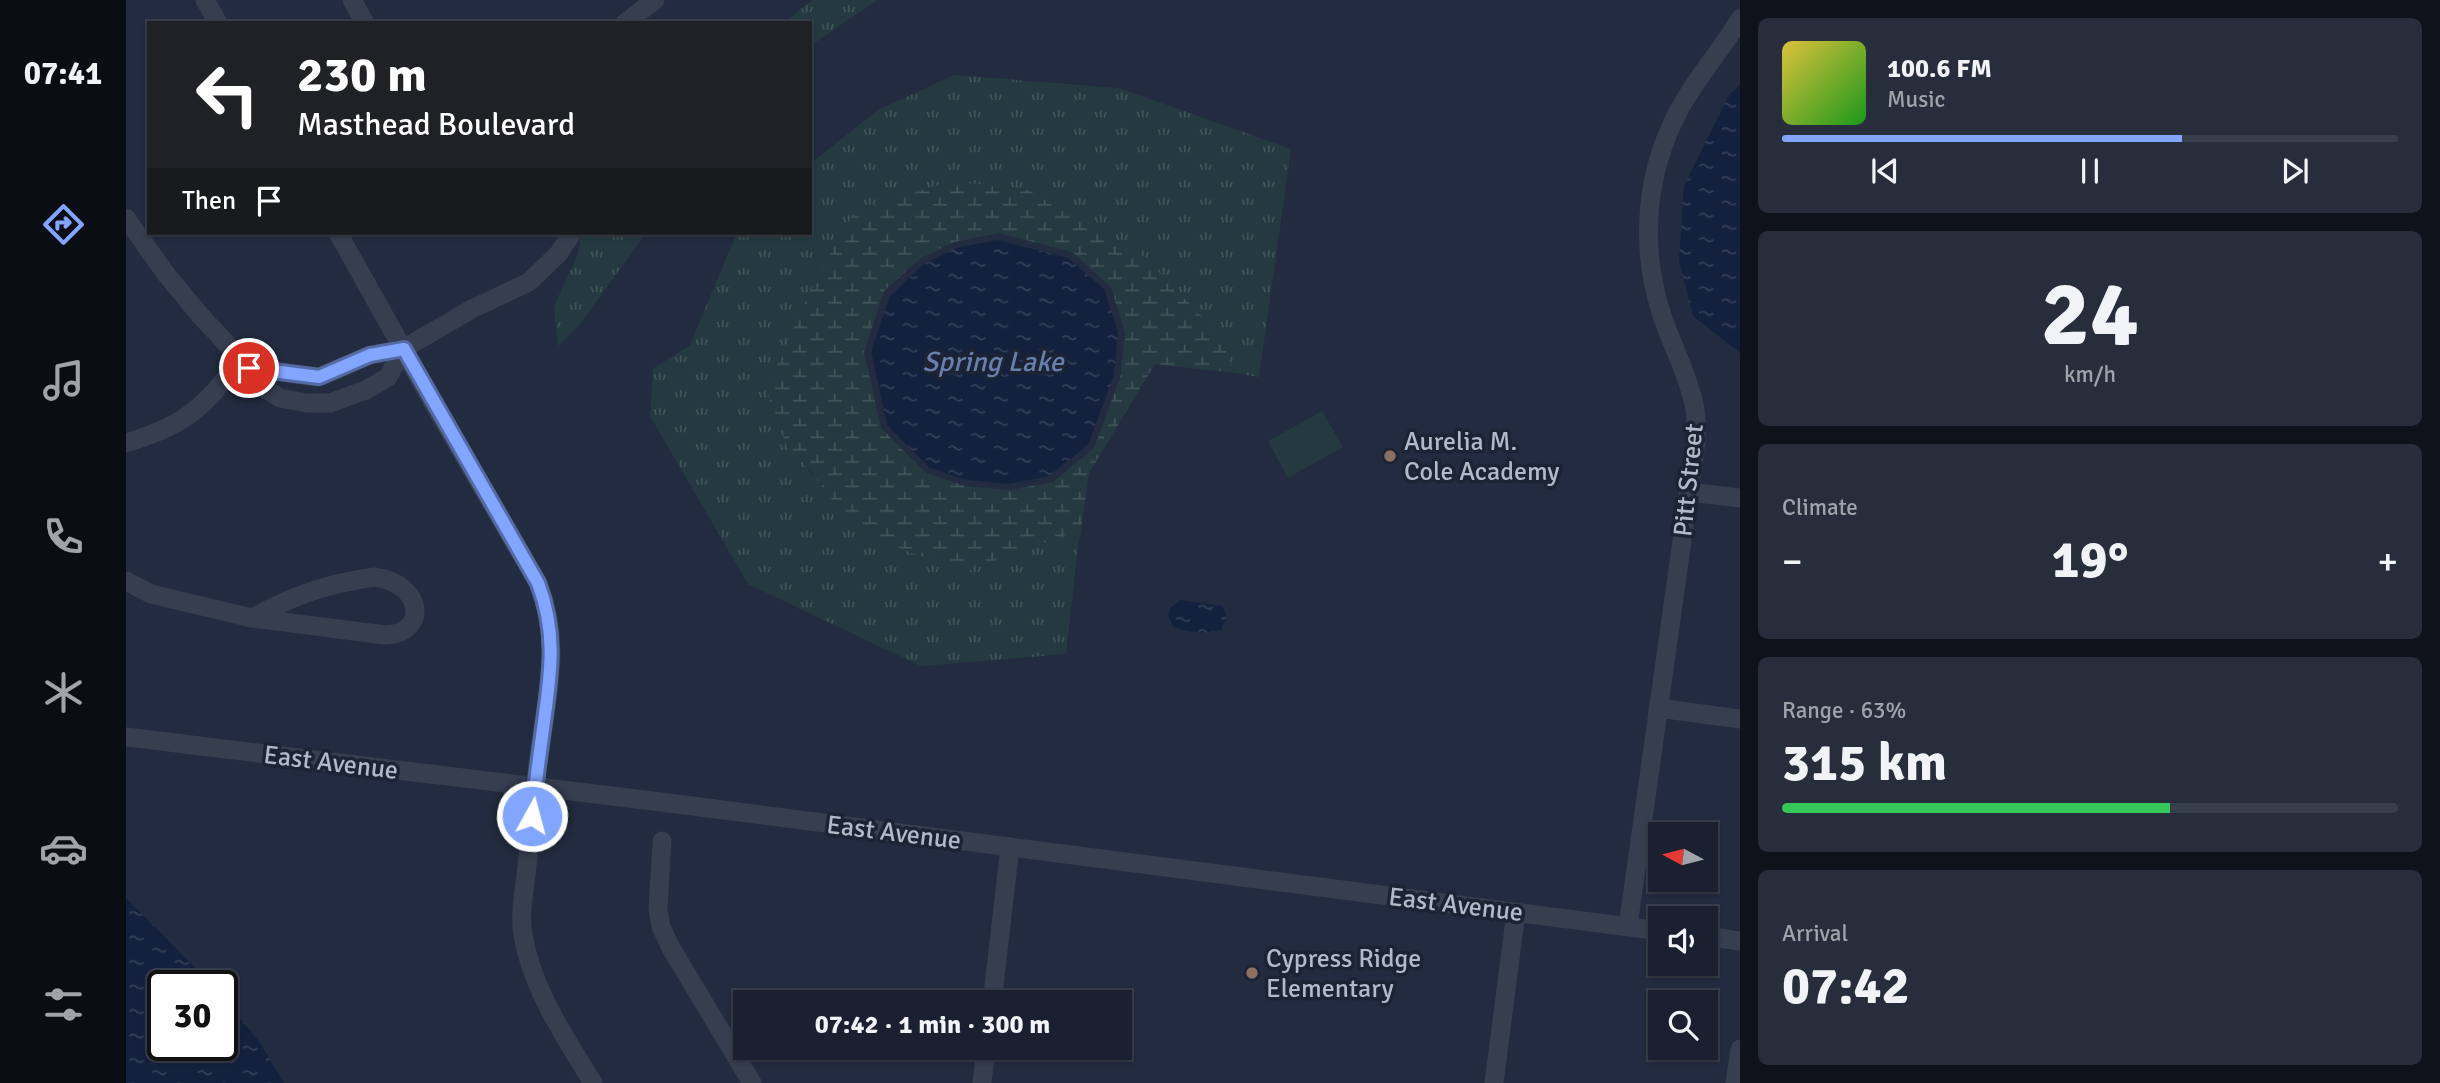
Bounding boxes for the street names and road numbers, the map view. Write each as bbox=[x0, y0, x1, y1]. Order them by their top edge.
street label: Pitt Street bbox=[1667, 422, 1711, 538]
street label: East Avenue bbox=[262, 739, 400, 787]
street label: East Avenue bbox=[825, 809, 963, 857]
street label: East Avenue bbox=[1387, 881, 1525, 929]

